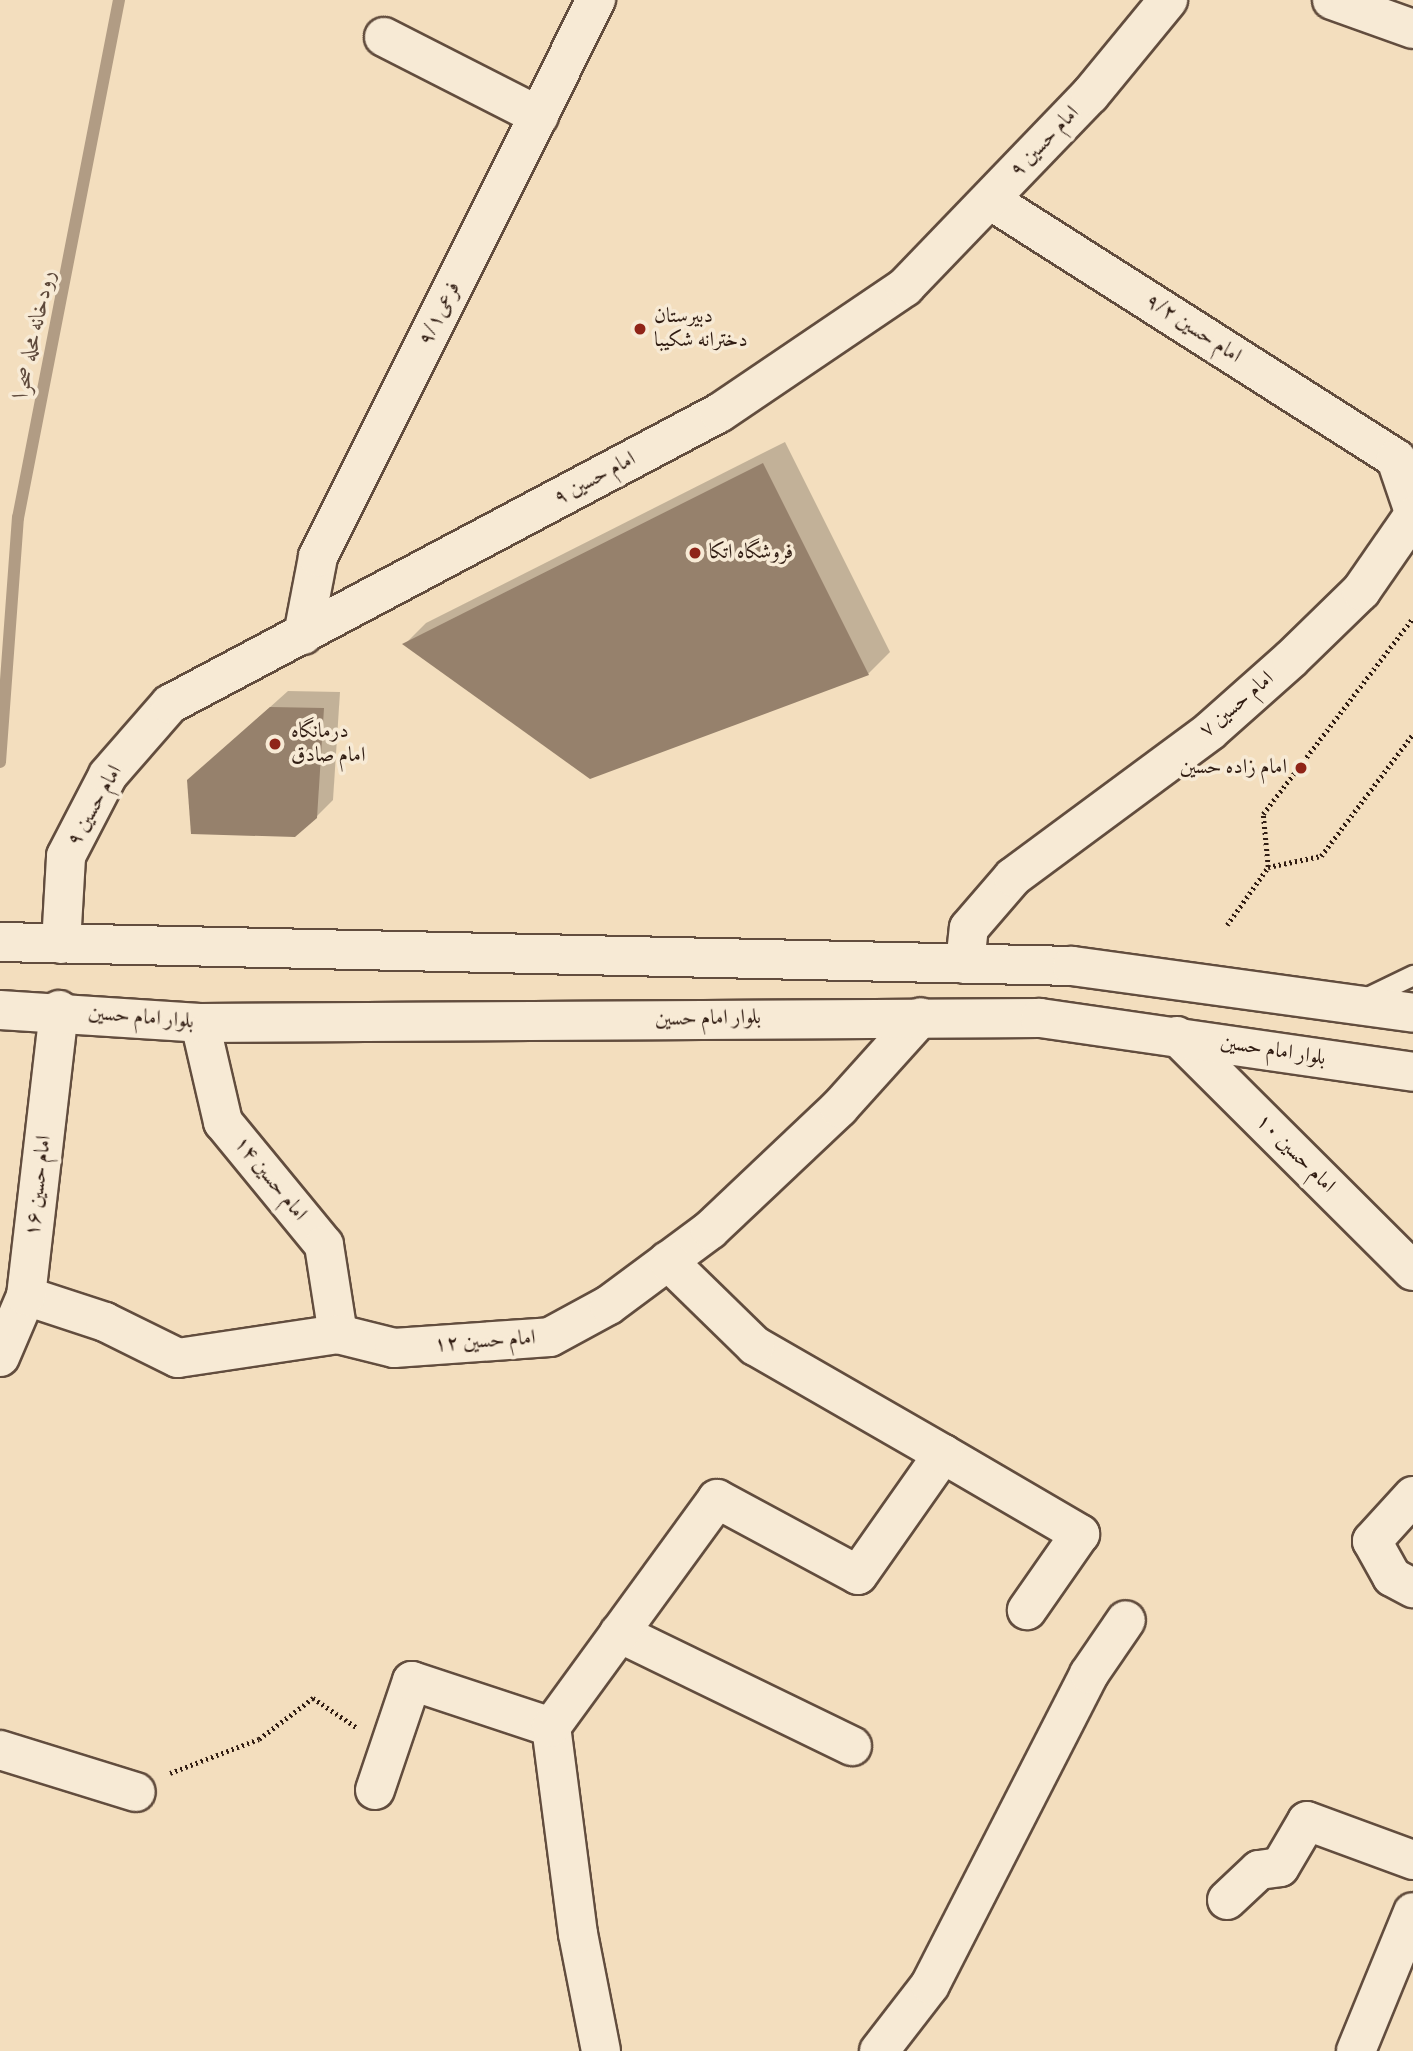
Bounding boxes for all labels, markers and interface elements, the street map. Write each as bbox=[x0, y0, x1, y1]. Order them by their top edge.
street label: امام حسین ۹ bbox=[1005, 101, 1085, 183]
water label: رودخانه محله صحرا bbox=[8, 268, 62, 400]
street label: فرعی۹/۱ bbox=[413, 278, 467, 350]
street label: امام حسین ۹/۲ bbox=[1140, 289, 1246, 369]
place label: دبیرستان دخترانه شکیبا bbox=[654, 304, 748, 354]
marker: دبیرستان دخترانه شکیبا bbox=[632, 321, 648, 337]
street label: امام حسین ۹ bbox=[550, 447, 640, 511]
place label: فروشگاه اتکا bbox=[709, 540, 793, 566]
marker: فروشگاه اتکا bbox=[687, 545, 703, 561]
street label: امام حسین ۷ bbox=[1195, 667, 1279, 743]
place label: درمانگاه امام صادق bbox=[291, 719, 366, 769]
marker: درمانگاه امام صادق bbox=[265, 734, 285, 754]
place label: امام زاده حسین bbox=[1180, 755, 1287, 781]
marker: امام زاده حسین bbox=[1293, 760, 1309, 776]
street label: امام حسین ۹ bbox=[62, 761, 128, 851]
street label: بلوار امام حسین bbox=[87, 1001, 195, 1035]
street label: بلوار امام حسین bbox=[655, 1005, 761, 1033]
street label: بلوار امام حسین bbox=[1219, 1030, 1327, 1072]
street label: امام حسین ۱۰ bbox=[1250, 1109, 1340, 1199]
street label: امام حسین ۱۴ bbox=[228, 1132, 312, 1226]
street label: امام حسین ۱۶ bbox=[20, 1134, 58, 1238]
street label: امام حسین ۱۲ bbox=[433, 1326, 537, 1358]

